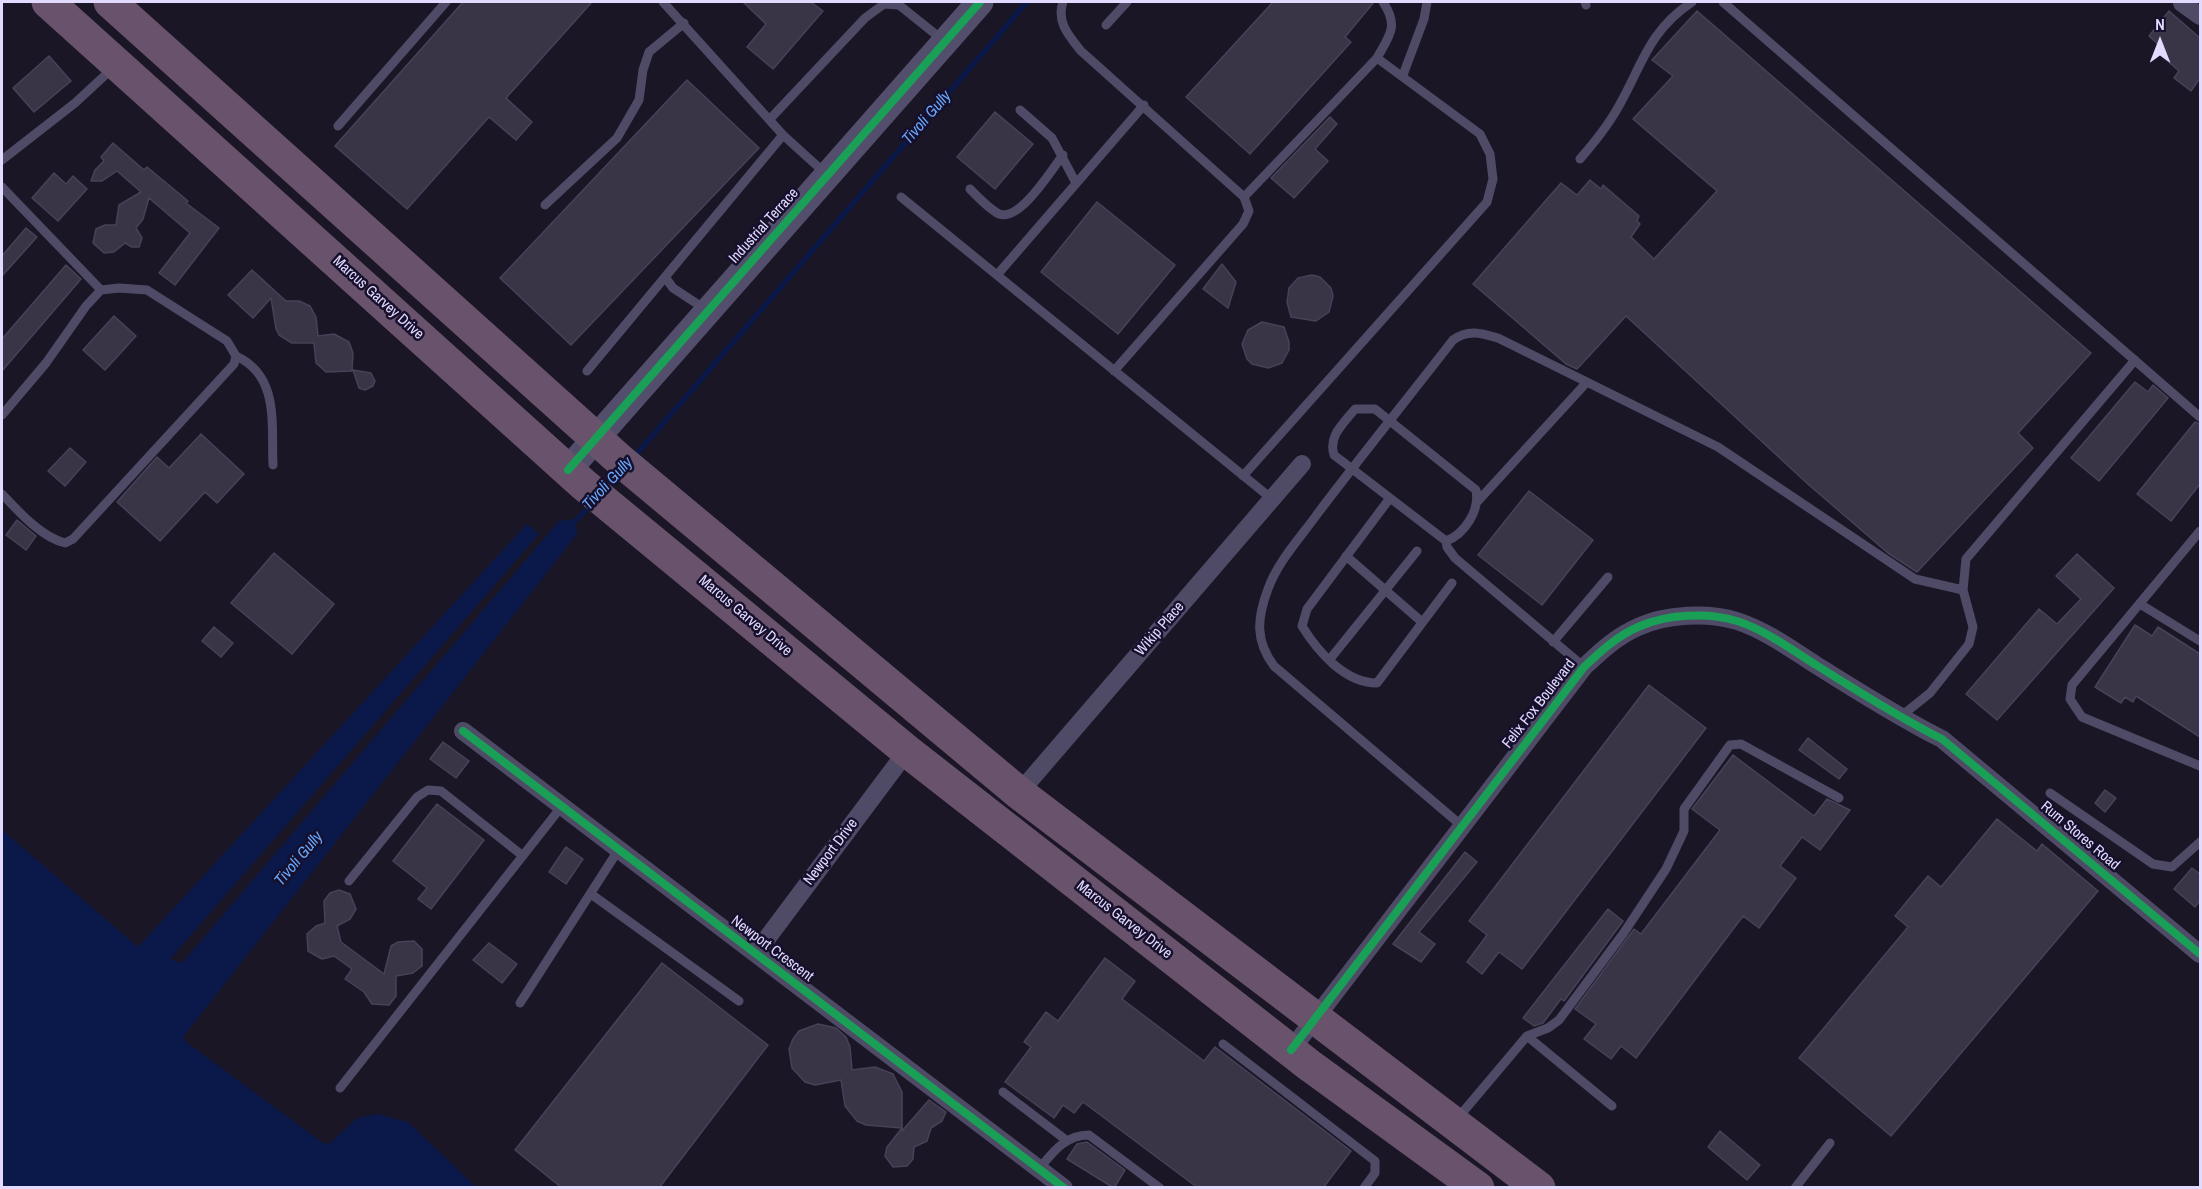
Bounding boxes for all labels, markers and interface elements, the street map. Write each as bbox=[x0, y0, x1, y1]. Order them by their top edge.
north arrow bbox=[2130, 12, 2190, 72]
text: N bbox=[2155, 13, 2165, 35]
water label: Tivoli Gully bbox=[898, 87, 956, 149]
street label: Industrial Terrace bbox=[726, 185, 802, 267]
street label: Marcus Garvey Drive bbox=[329, 252, 427, 344]
water label: Tivoli Gully bbox=[579, 454, 637, 514]
street label: Marcus Garvey Drive bbox=[695, 572, 795, 660]
street label: Wikip Place bbox=[1132, 598, 1188, 660]
street label: Felix Fox Boulevard bbox=[1499, 656, 1579, 752]
street label: Rum Stores Road bbox=[2037, 798, 2123, 874]
street label: Newport Drive bbox=[800, 815, 862, 889]
water label: Tivoli Gully bbox=[271, 828, 327, 890]
street label: Marcus Garvey Drive bbox=[1073, 877, 1175, 963]
street label: Newport Crescent bbox=[727, 912, 817, 986]

